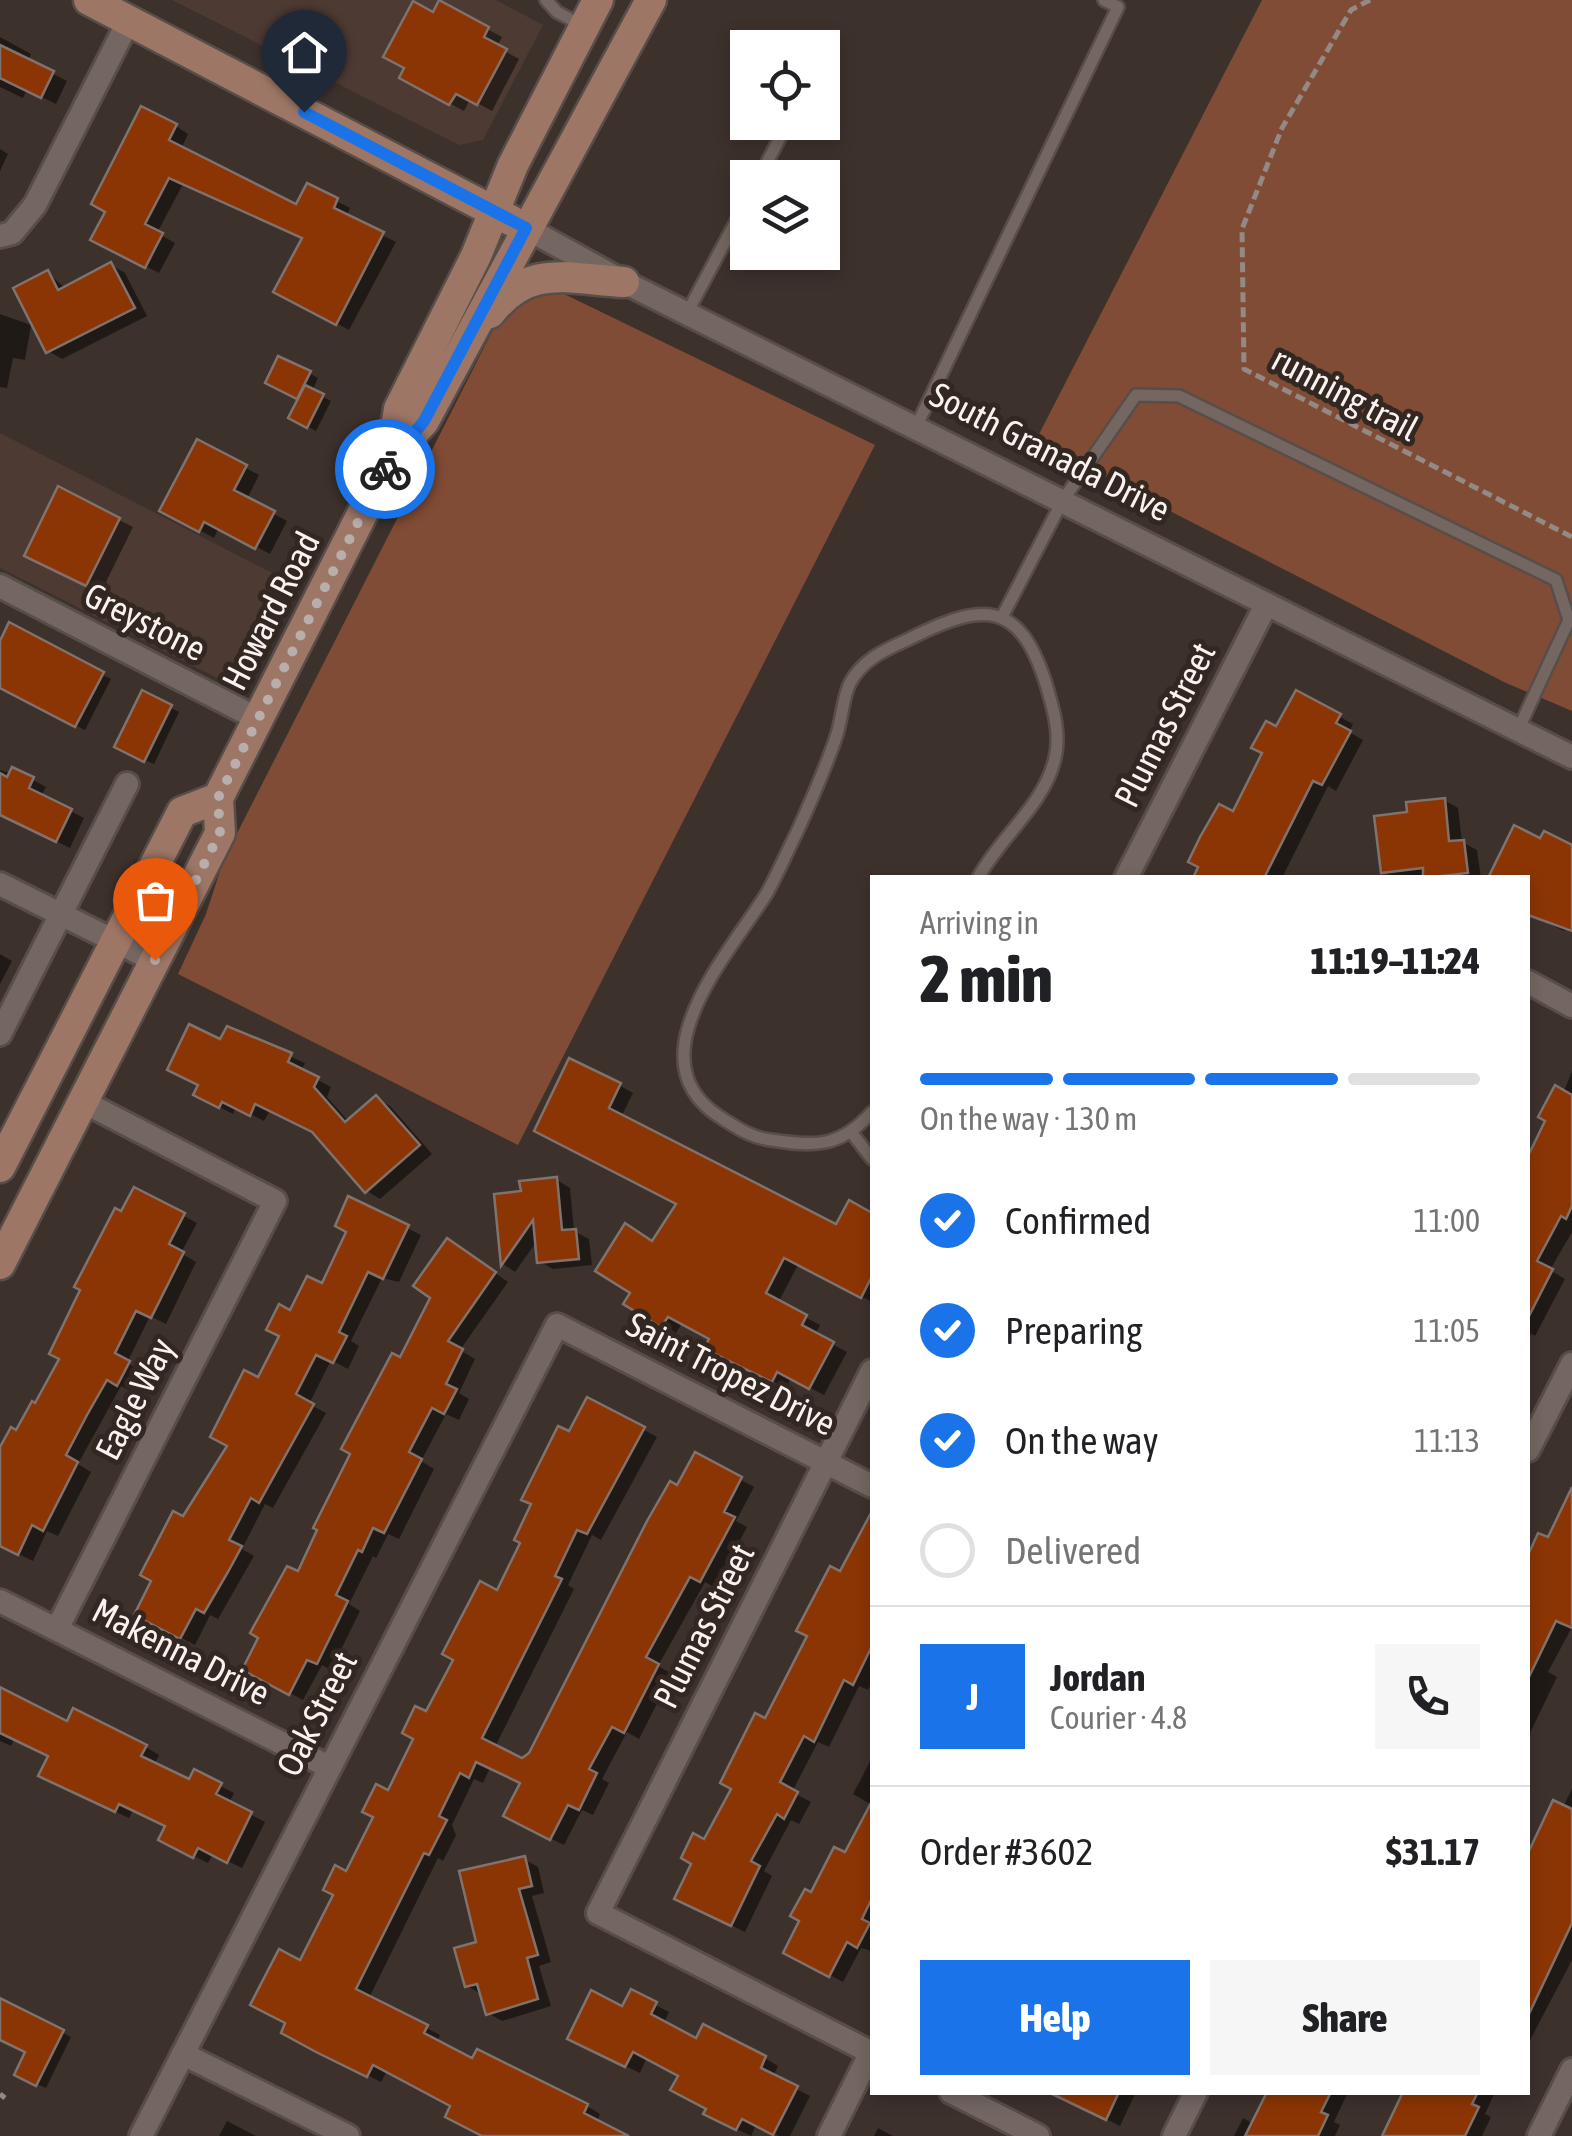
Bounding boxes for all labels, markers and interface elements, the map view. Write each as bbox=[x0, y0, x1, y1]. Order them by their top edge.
pin bbox=[262, 10, 347, 113]
icon: home bbox=[277, 25, 332, 80]
map controls bbox=[730, 30, 840, 270]
button: locate bbox=[730, 30, 840, 140]
button: layers bbox=[730, 160, 840, 270]
street label: running trail bbox=[1266, 338, 1425, 448]
street label: South Granada Drive bbox=[924, 374, 1177, 529]
courier bbox=[335, 419, 435, 519]
icon: bike bbox=[358, 442, 413, 497]
street label: Howard Road bbox=[213, 525, 327, 696]
street label: Greystone bbox=[78, 574, 213, 668]
street label: Plumas Street bbox=[1106, 636, 1223, 813]
pin bbox=[113, 858, 198, 961]
icon: bag bbox=[128, 873, 183, 928]
text: Arriving in bbox=[920, 904, 1039, 941]
text: 11:19–11:24 bbox=[1310, 939, 1480, 982]
text: 2 min bbox=[920, 941, 1053, 1016]
text: On the way · 130 m bbox=[920, 1100, 1137, 1137]
icon: check bbox=[920, 1193, 975, 1248]
text: Confirmed bbox=[1005, 1199, 1151, 1242]
text: 11:00 bbox=[1414, 1202, 1480, 1239]
street label: Saint Tropez Drive bbox=[620, 1303, 842, 1443]
icon: check bbox=[920, 1303, 975, 1358]
text: Preparing bbox=[1005, 1309, 1143, 1352]
text: 11:05 bbox=[1414, 1312, 1480, 1349]
street label: Eagle Way bbox=[87, 1331, 182, 1466]
icon: check bbox=[920, 1413, 975, 1468]
text: On the way bbox=[1005, 1419, 1158, 1462]
text: 11:13 bbox=[1414, 1422, 1480, 1459]
text: Delivered bbox=[1005, 1529, 1141, 1572]
street label: Plumas Street bbox=[645, 1537, 762, 1714]
street label: Makenna Drive bbox=[86, 1589, 277, 1713]
button: phone bbox=[1375, 1644, 1480, 1749]
street label: Oak Street bbox=[268, 1645, 364, 1782]
text: Jordan bbox=[1050, 1656, 1145, 1699]
text: J bbox=[966, 1675, 979, 1718]
text: Courier · 4.8 bbox=[1050, 1699, 1187, 1736]
text: Order #3602 bbox=[920, 1830, 1093, 1873]
text: $31.17 bbox=[1386, 1830, 1480, 1873]
button: Help bbox=[920, 1960, 1190, 2075]
button: Share bbox=[1210, 1960, 1480, 2075]

